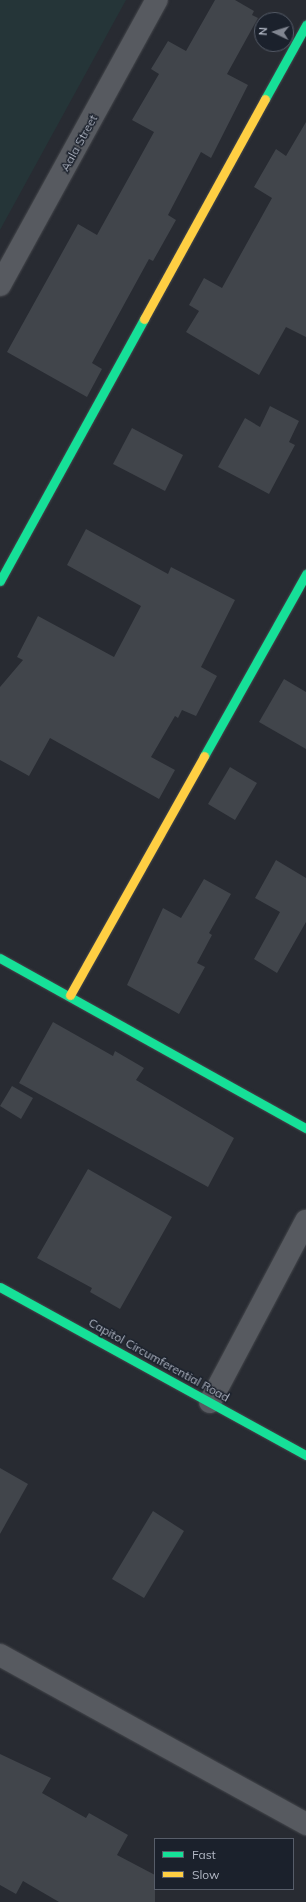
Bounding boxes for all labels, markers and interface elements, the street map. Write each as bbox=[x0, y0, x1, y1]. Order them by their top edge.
north arrow bbox=[254, 12, 294, 52]
text: N bbox=[256, 27, 270, 36]
street label: Aala Street bbox=[58, 112, 100, 174]
street label: Capitol Circumferential Road bbox=[86, 1315, 232, 1405]
legend bbox=[154, 1838, 294, 1890]
text: Fast bbox=[192, 1847, 216, 1862]
text: Slow bbox=[192, 1867, 220, 1882]

